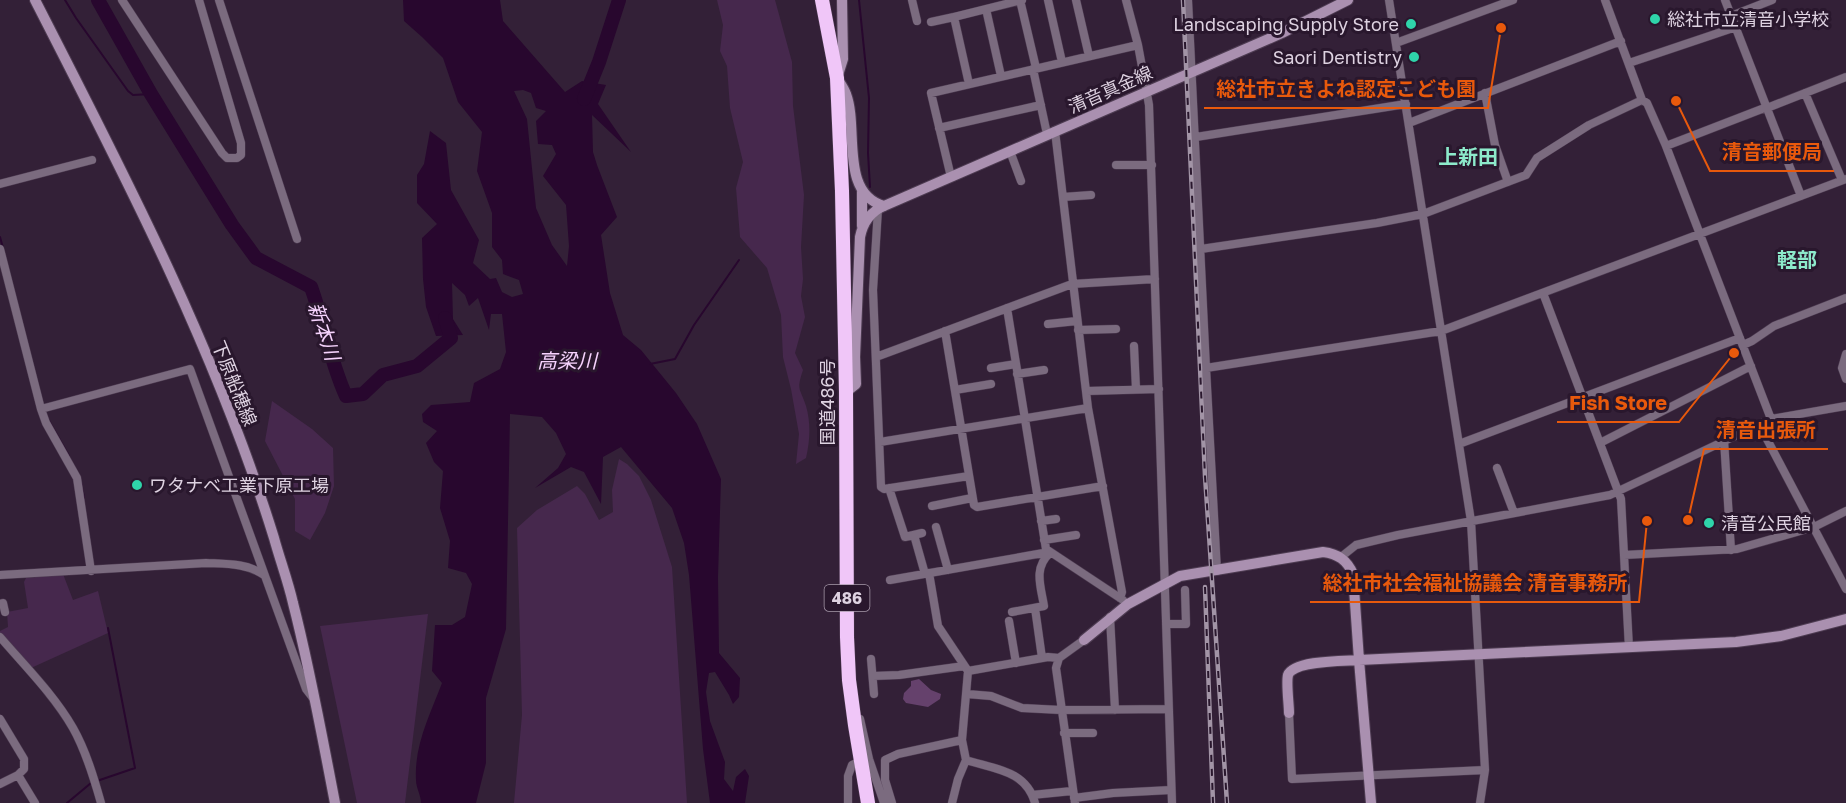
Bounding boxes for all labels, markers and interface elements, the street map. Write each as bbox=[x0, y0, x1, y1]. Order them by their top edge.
place label: 総社市立清音小学校 bbox=[1667, 8, 1829, 30]
marker: 総社市立清音小学校 bbox=[1648, 12, 1662, 26]
place label: Landscaping Supply Store bbox=[1173, 13, 1399, 35]
marker: Landscaping Supply Store bbox=[1404, 17, 1418, 31]
place label: Saori Dentistry bbox=[1273, 46, 1402, 68]
marker: Saori Dentistry bbox=[1407, 50, 1421, 64]
street label: 清音真金線 bbox=[1064, 61, 1156, 117]
callout: 総社市立きよね認定こども園 bbox=[1204, 70, 1488, 108]
text: 総社市立きよね認定こども園 bbox=[1216, 76, 1476, 100]
callout: 清音郵便局 bbox=[1710, 133, 1834, 171]
text: 清音郵便局 bbox=[1722, 139, 1822, 163]
district label: 上新田 bbox=[1438, 144, 1498, 168]
district label: 軽部 bbox=[1777, 247, 1817, 271]
water label: 新本川 bbox=[304, 299, 346, 365]
street label: 下原船穂線 bbox=[208, 337, 262, 429]
water label: 高梁川 bbox=[537, 348, 599, 372]
street label: 国道486号 bbox=[816, 359, 838, 445]
callout: Fish Store bbox=[1557, 384, 1679, 422]
text: Fish Store bbox=[1569, 390, 1667, 414]
callout: 清音出張所 bbox=[1704, 411, 1828, 449]
text: 清音出張所 bbox=[1716, 417, 1816, 441]
place label: ワタナベ工業下原工場 bbox=[149, 474, 329, 496]
marker: ワタナベ工業下原工場 bbox=[130, 478, 144, 492]
place label: 清音公民館 bbox=[1721, 512, 1811, 534]
marker: 清音公民館 bbox=[1702, 516, 1716, 530]
callout: 総社市社会福祉協議会 清音事務所 bbox=[1310, 564, 1639, 602]
text: 総社市社会福祉協議会 清音事務所 bbox=[1323, 570, 1628, 594]
road number: 486 bbox=[824, 585, 870, 611]

